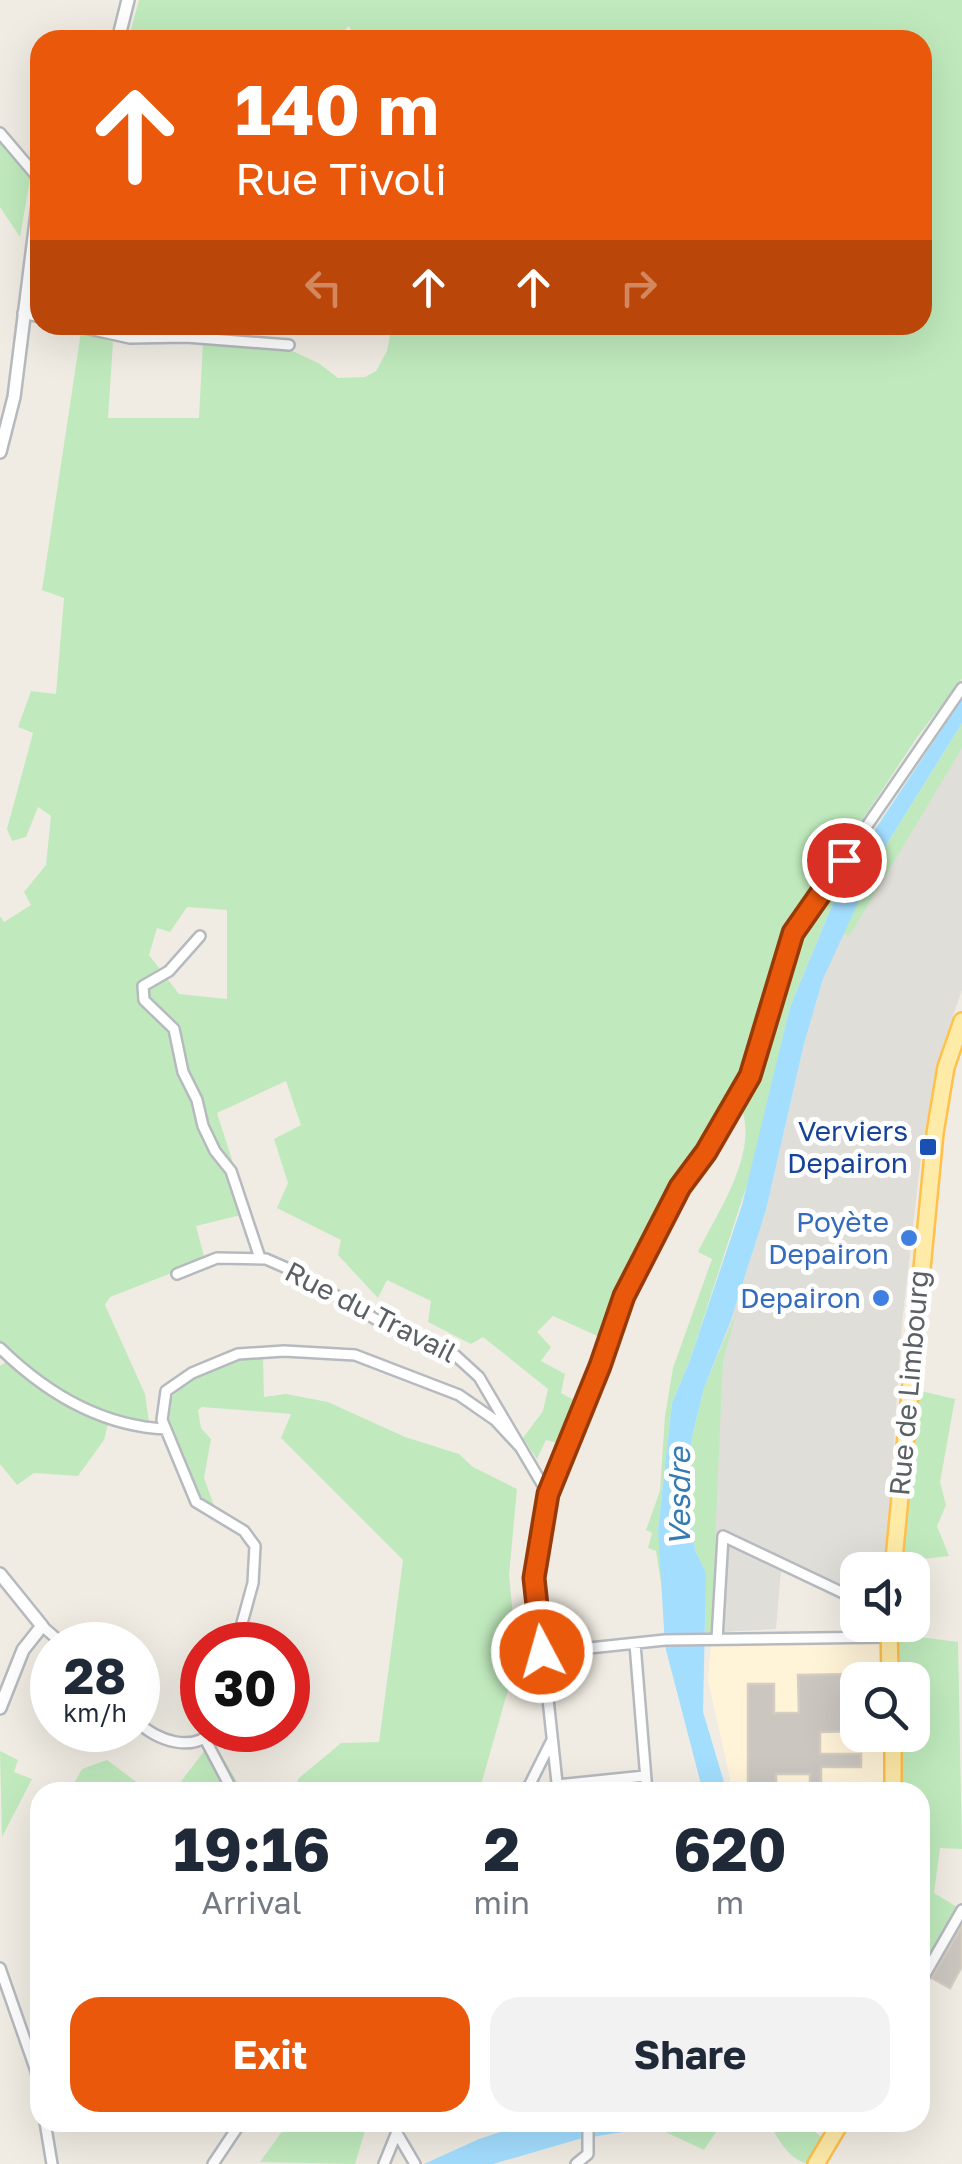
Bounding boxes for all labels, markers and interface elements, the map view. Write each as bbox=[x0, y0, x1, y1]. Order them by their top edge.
text: 140 m bbox=[235, 66, 439, 150]
icon: ahead bbox=[70, 70, 200, 200]
text: Rue Tivoli bbox=[235, 151, 447, 205]
icon: left bbox=[296, 260, 351, 315]
icon: ahead bbox=[401, 260, 456, 315]
icon: ahead bbox=[506, 260, 561, 315]
icon: right bbox=[611, 260, 666, 315]
pin bbox=[802, 818, 887, 903]
icon: arrive bbox=[817, 833, 872, 888]
place label: Verviers Depairon bbox=[787, 1114, 908, 1179]
marker: Verviers Depairon bbox=[917, 1136, 939, 1158]
place label: Poyète Depairon bbox=[768, 1205, 889, 1270]
marker: Poyète Depairon bbox=[898, 1227, 920, 1249]
street label: Rue du Travail bbox=[280, 1254, 462, 1369]
street label: Rue de Limbourg bbox=[882, 1269, 935, 1497]
place label: Depairon bbox=[740, 1281, 861, 1314]
marker: Depairon bbox=[870, 1287, 892, 1309]
water label: Vesdre bbox=[661, 1445, 697, 1546]
map controls bbox=[840, 1552, 930, 1752]
button: sound bbox=[840, 1552, 930, 1642]
position arrow bbox=[490, 1600, 594, 1704]
speed limit sign: 30 bbox=[180, 1622, 310, 1752]
text: 28 bbox=[64, 1645, 126, 1705]
button: search bbox=[840, 1662, 930, 1752]
text: km/h bbox=[63, 1697, 127, 1728]
text: 19:16 bbox=[173, 1812, 330, 1884]
text: 2 bbox=[483, 1812, 520, 1884]
text: 620 bbox=[673, 1812, 787, 1884]
text: Arrival bbox=[202, 1883, 302, 1921]
text: min bbox=[473, 1883, 530, 1921]
text: m bbox=[716, 1883, 744, 1921]
button: Exit bbox=[70, 1997, 470, 2112]
button: Share bbox=[490, 1997, 890, 2112]

